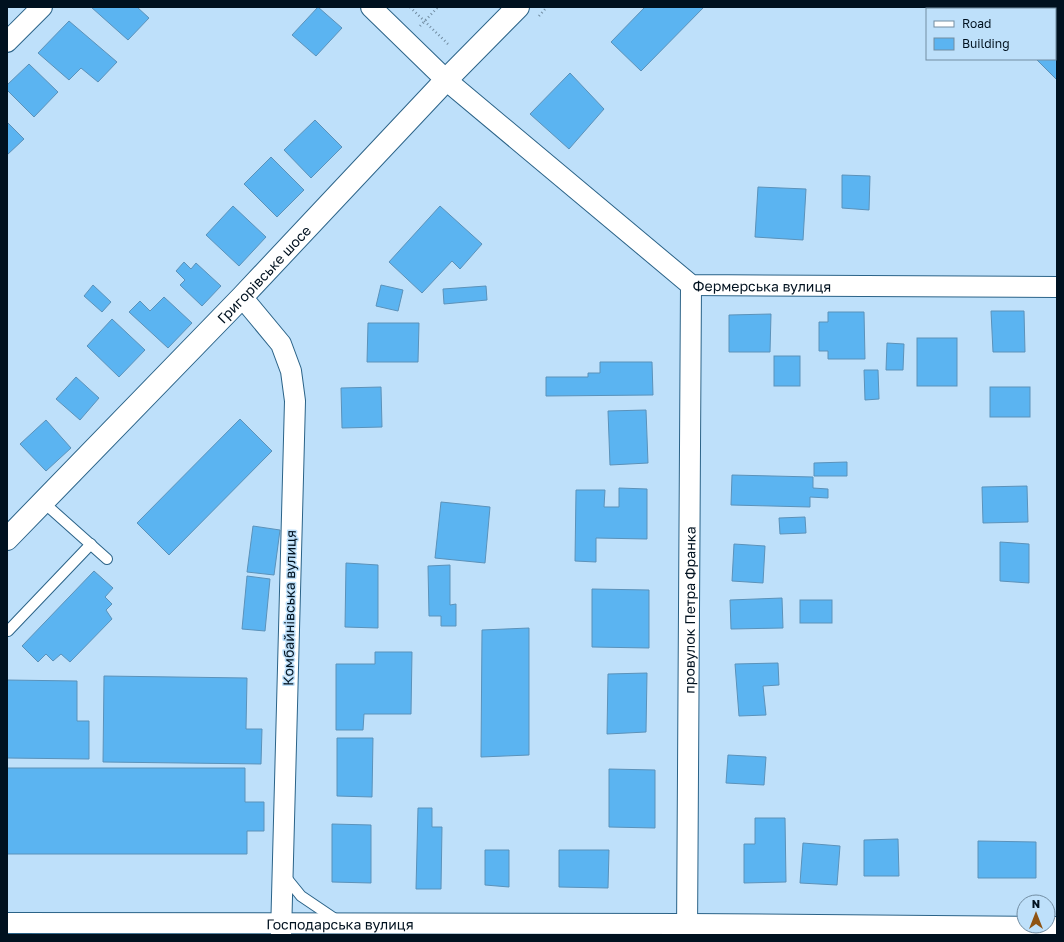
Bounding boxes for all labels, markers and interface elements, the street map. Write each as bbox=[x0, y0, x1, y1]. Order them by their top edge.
legend bbox=[926, 8, 1056, 60]
text: Road bbox=[962, 16, 991, 31]
text: Building bbox=[962, 36, 1010, 51]
street label: Григорівське шосе bbox=[213, 221, 314, 326]
street label: Фермерська вулиця bbox=[692, 277, 831, 294]
street label: провулок Петра Франка bbox=[680, 526, 698, 694]
street label: Комбайнівська вулиця bbox=[279, 530, 299, 686]
north arrow bbox=[1016, 894, 1056, 934]
text: N bbox=[1032, 897, 1040, 910]
street label: Господарська вулиця bbox=[266, 915, 414, 932]

